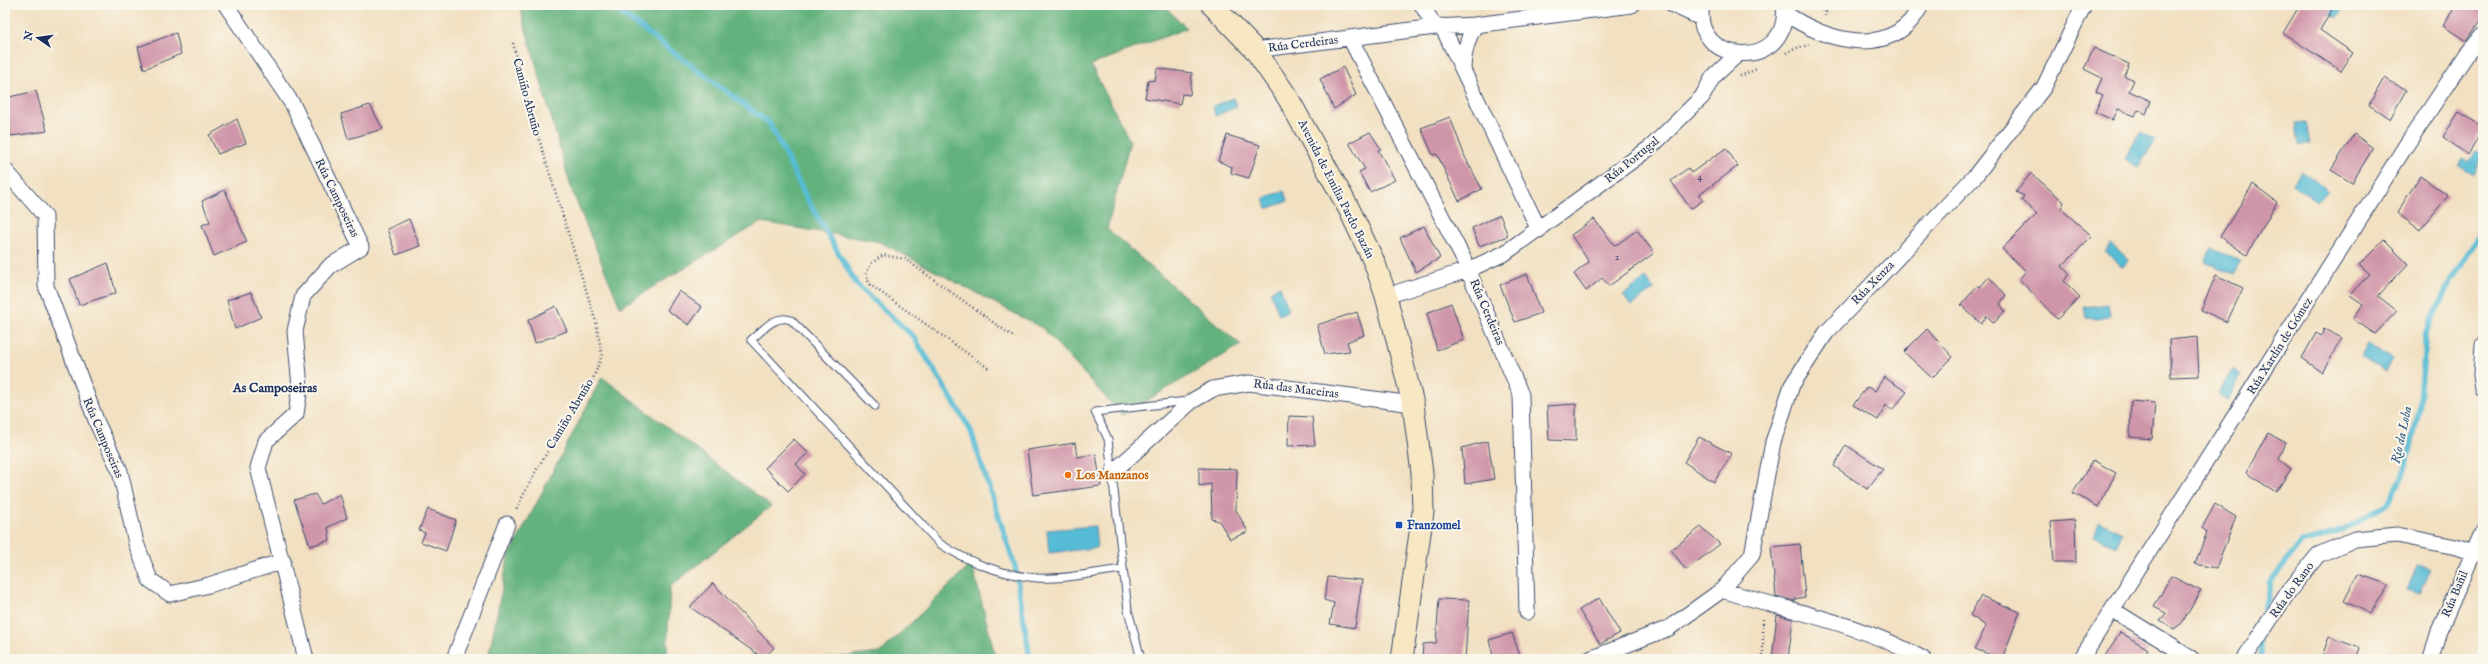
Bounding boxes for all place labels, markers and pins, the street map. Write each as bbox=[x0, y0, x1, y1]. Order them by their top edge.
place label: Los Manzanos bbox=[1075, 468, 1149, 483]
marker: Los Manzanos bbox=[1063, 470, 1073, 480]
place label: Franzomel bbox=[1407, 518, 1461, 533]
marker: Franzomel bbox=[1394, 520, 1404, 530]

